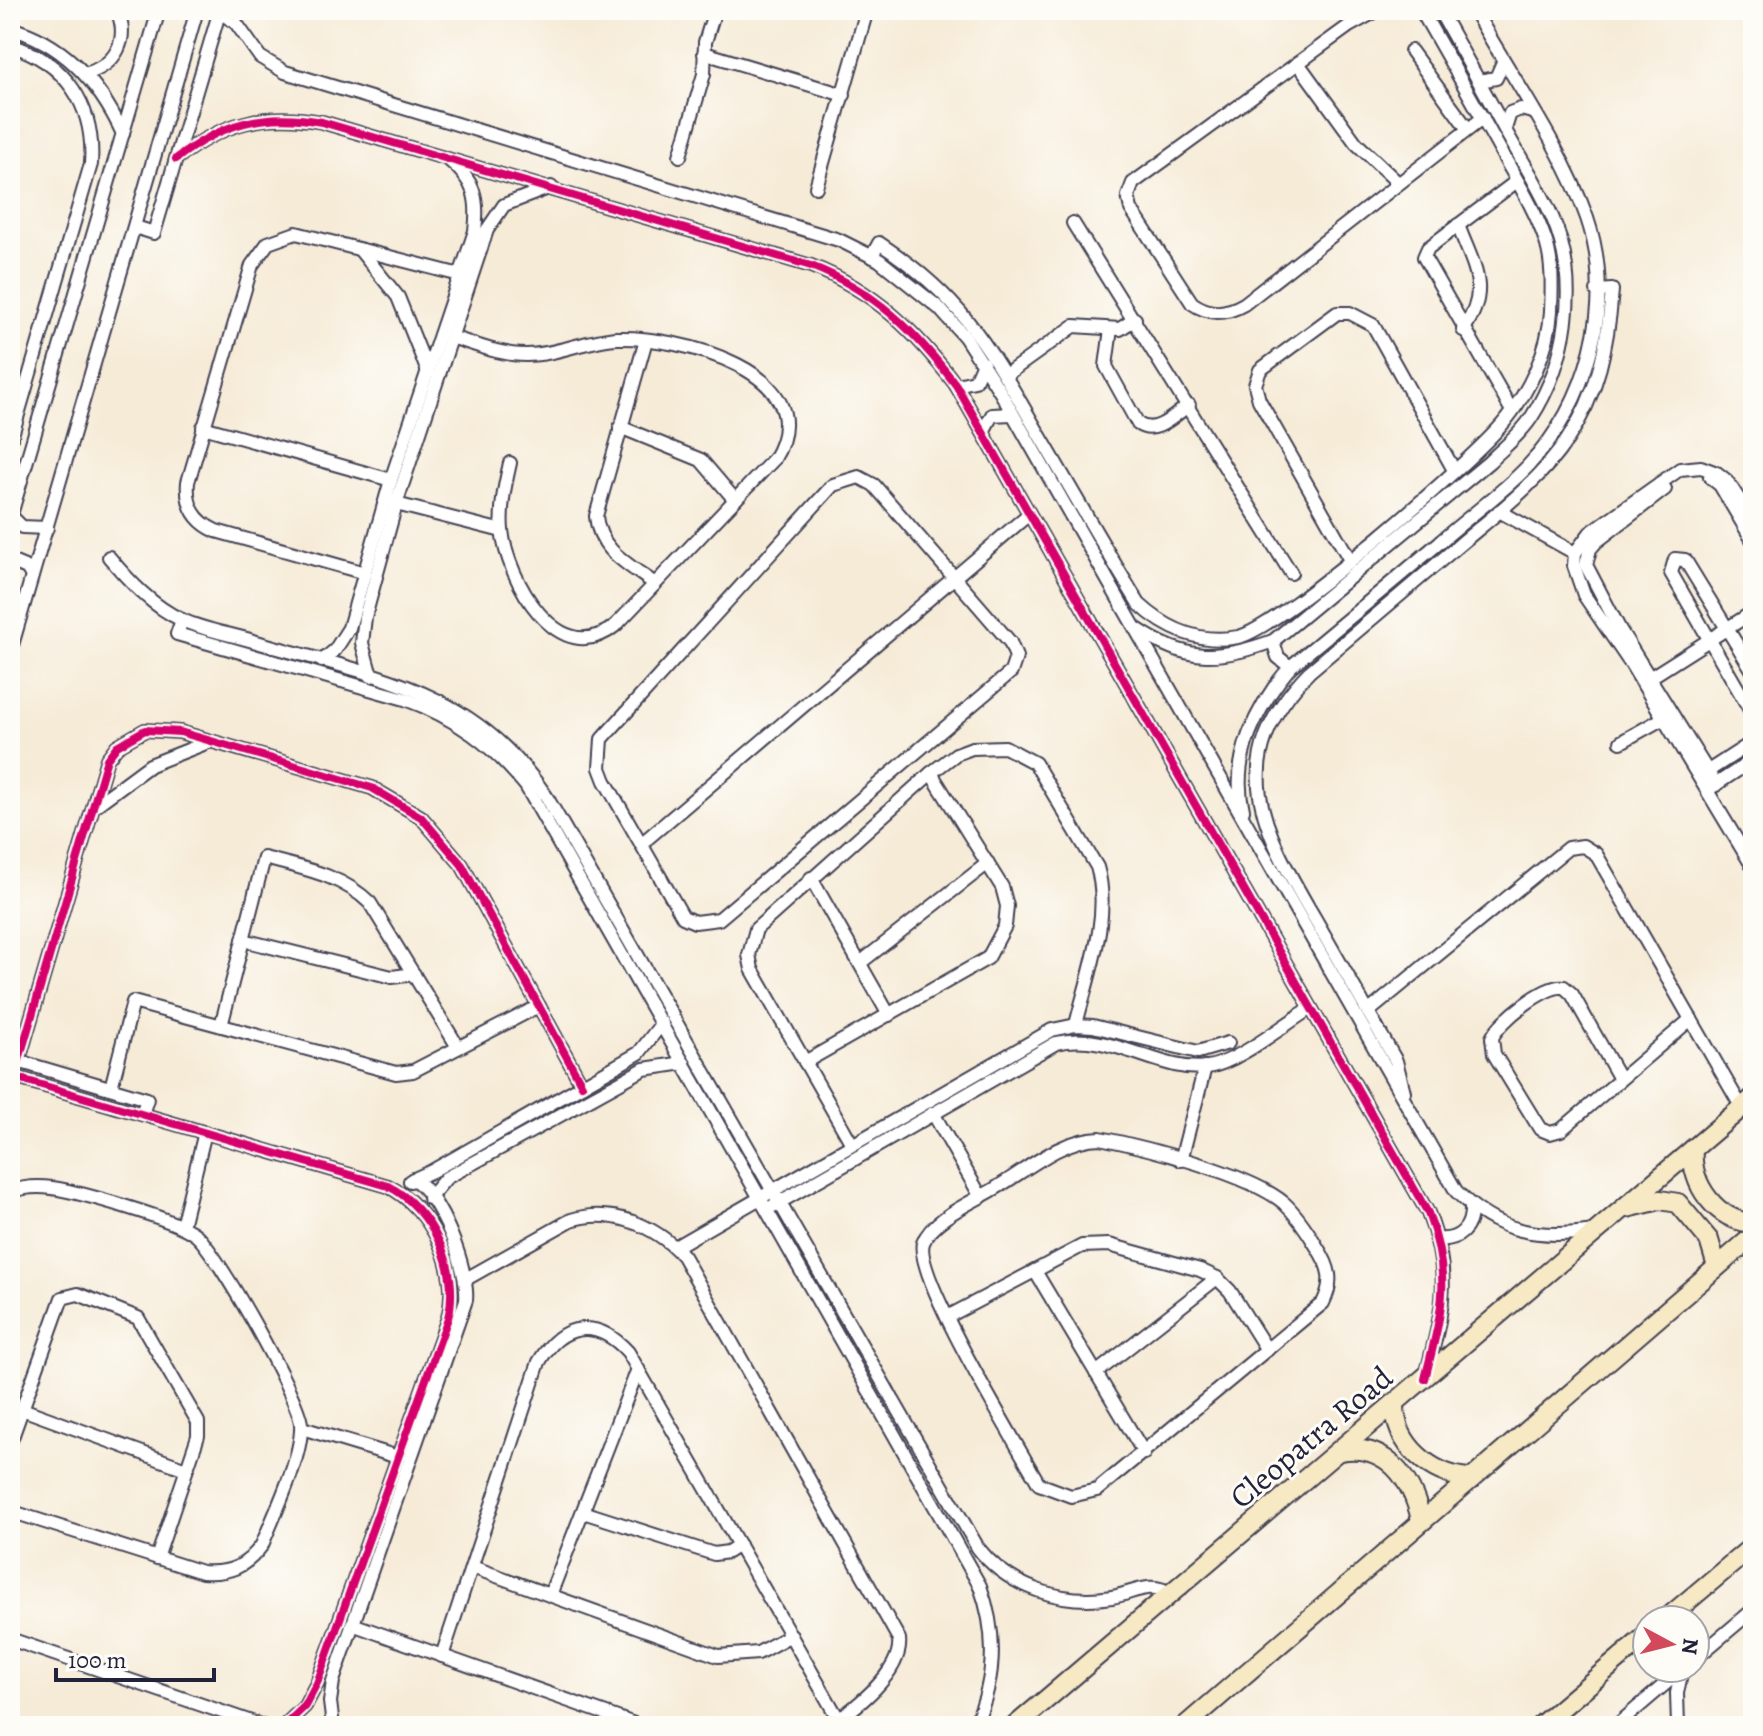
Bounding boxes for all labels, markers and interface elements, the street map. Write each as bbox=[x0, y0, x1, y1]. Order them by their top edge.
street label: Cleopatra Road bbox=[1220, 1355, 1402, 1518]
north arrow bbox=[1631, 1604, 1711, 1684]
scale bar bbox=[56, 1632, 214, 1682]
text: N bbox=[1674, 1637, 1706, 1656]
text: 100 m bbox=[68, 1644, 127, 1676]

